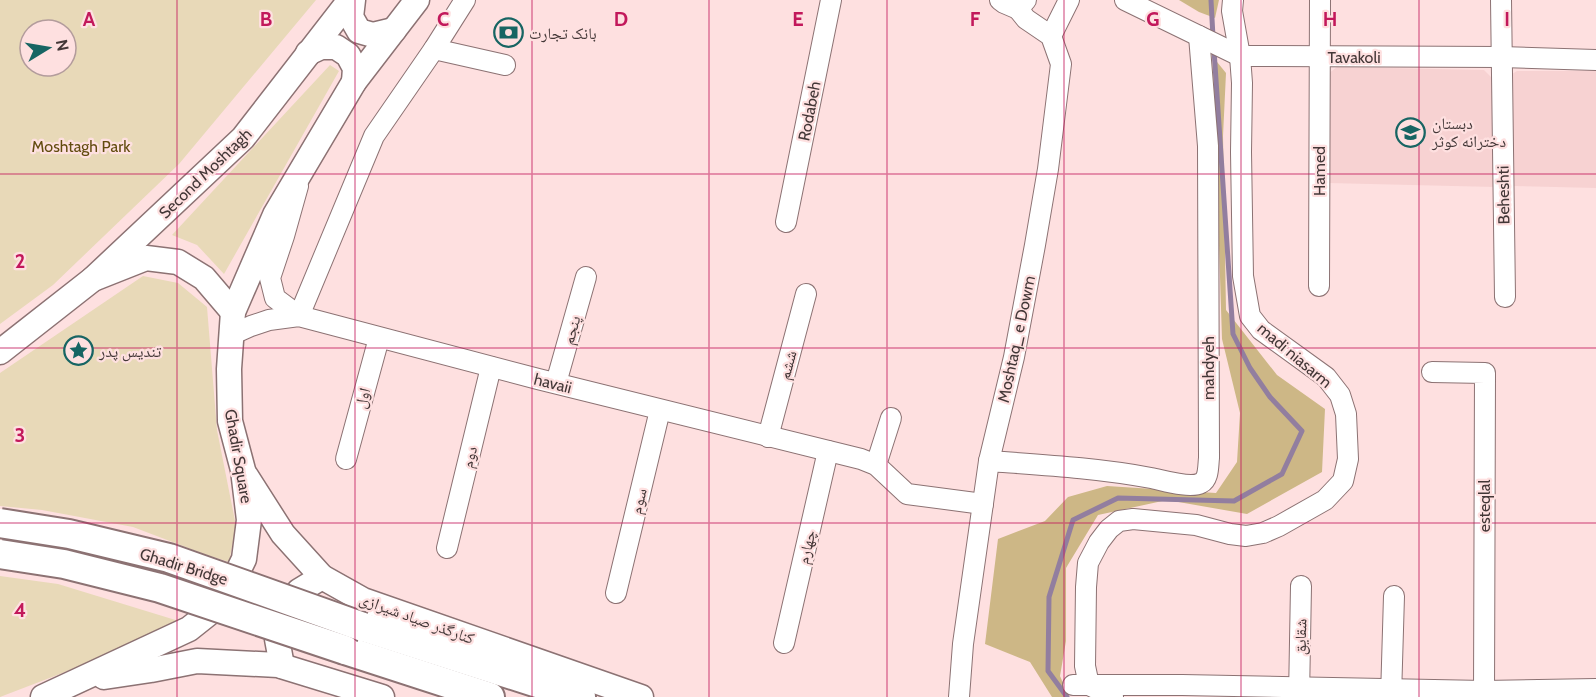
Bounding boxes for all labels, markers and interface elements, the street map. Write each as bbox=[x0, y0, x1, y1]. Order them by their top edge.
text: A bbox=[83, 7, 96, 31]
text: B bbox=[260, 7, 272, 31]
text: C bbox=[437, 7, 449, 31]
text: D bbox=[614, 7, 628, 31]
text: E bbox=[792, 7, 804, 31]
text: F bbox=[970, 7, 981, 31]
text: G bbox=[1146, 7, 1160, 31]
text: H bbox=[1323, 7, 1337, 31]
text: I bbox=[1504, 7, 1510, 31]
bank icon: بانک تجارت bbox=[492, 17, 524, 49]
north arrow bbox=[18, 18, 78, 78]
place label: بانک تجارت bbox=[529, 24, 597, 43]
text: N bbox=[52, 38, 73, 53]
street label: Tavakoli bbox=[1327, 48, 1381, 67]
street label: Rodabeh bbox=[794, 80, 825, 143]
place label: دبستان دخترانه کوثر bbox=[1431, 114, 1506, 151]
school or university icon: دبستان دخترانه کوثر bbox=[1395, 116, 1427, 148]
street label: Second Moshtagh bbox=[155, 124, 256, 222]
park label: Moshtagh Park bbox=[32, 137, 131, 156]
street label: Hamed bbox=[1310, 146, 1329, 196]
street label: Beheshti bbox=[1493, 166, 1514, 224]
text: 2 bbox=[15, 249, 25, 273]
street label: Moshtaq_ e Dowm bbox=[994, 274, 1039, 404]
street label: پنجم bbox=[559, 313, 585, 347]
street label: madi niasarm bbox=[1254, 319, 1336, 392]
place icon: تندیس پدر bbox=[62, 335, 94, 367]
street label: mahdyeh bbox=[1199, 336, 1218, 400]
place label: تندیس پدر bbox=[98, 342, 162, 362]
street label: ششم bbox=[774, 348, 801, 382]
street label: havaii bbox=[532, 370, 574, 397]
street label: اول bbox=[351, 386, 375, 411]
street label: Ghadir Square bbox=[221, 408, 256, 505]
text: 3 bbox=[15, 423, 25, 447]
street label: دوم bbox=[458, 444, 482, 470]
street label: esteqlal bbox=[1475, 480, 1494, 532]
street label: سوم bbox=[626, 486, 652, 516]
street label: چهارم bbox=[793, 528, 821, 566]
street label: Ghadir Bridge bbox=[138, 544, 230, 589]
street label: کنارگذر صیاد شیرازی bbox=[356, 589, 477, 649]
text: 4 bbox=[14, 598, 26, 622]
street label: شقایق bbox=[1291, 619, 1311, 655]

